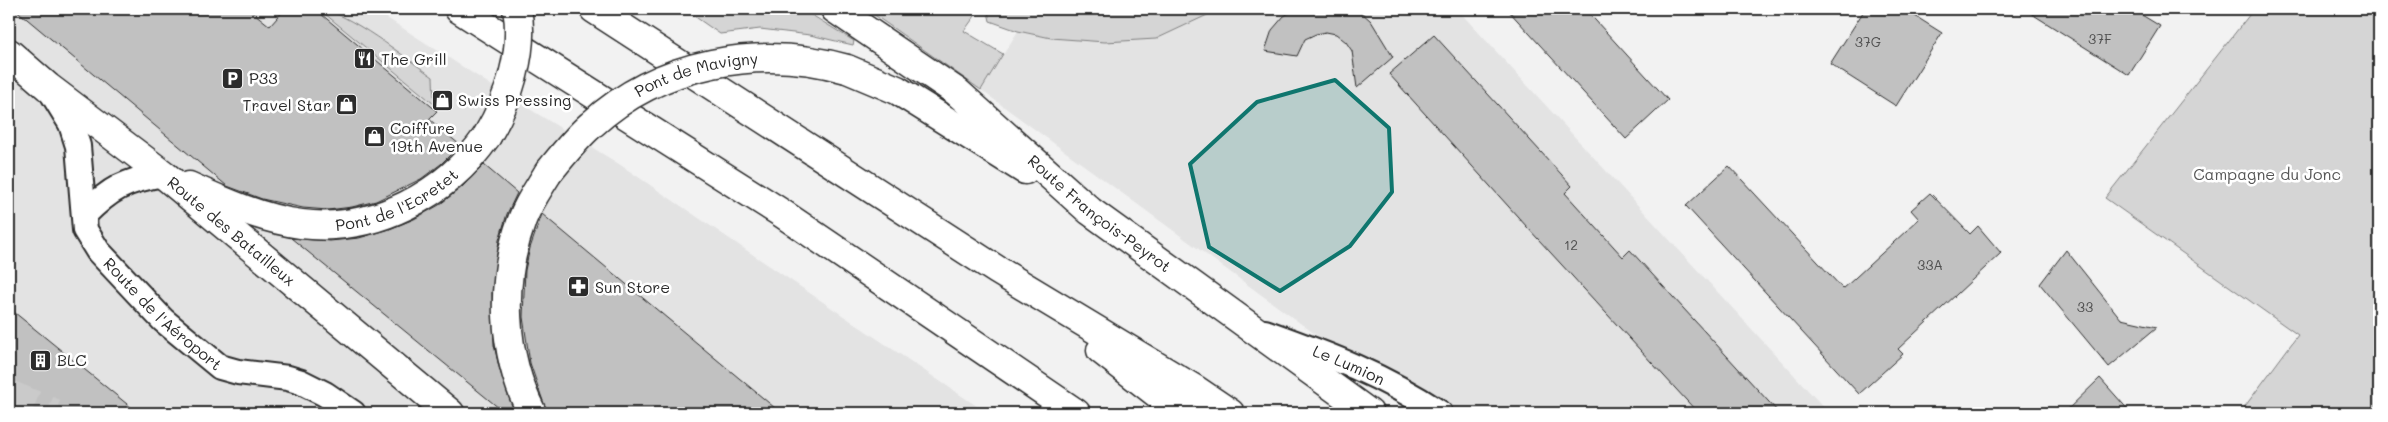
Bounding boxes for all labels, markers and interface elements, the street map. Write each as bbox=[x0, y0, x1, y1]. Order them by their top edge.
house number: 37F bbox=[2088, 29, 2112, 48]
house number: 37G bbox=[1855, 32, 1881, 51]
restaurant icon: The Grill bbox=[353, 47, 377, 71]
street label: Pont de Mavigny bbox=[630, 47, 759, 101]
place label: The Grill bbox=[381, 48, 447, 69]
parking icon: P33 bbox=[221, 66, 245, 90]
place label: P33 bbox=[249, 67, 278, 88]
shop icon: Swiss Pressing bbox=[430, 88, 454, 112]
place label: Swiss Pressing bbox=[458, 89, 571, 110]
shop icon: Travel Star bbox=[335, 93, 359, 117]
place label: Travel Star bbox=[243, 94, 331, 115]
place label: Coiffure 19th Avenue bbox=[390, 117, 483, 156]
shop icon: Coiffure 19th Avenue bbox=[362, 125, 386, 149]
street label: Route François-Peyrot bbox=[1024, 150, 1176, 276]
park label: Campagne du Jonc bbox=[2193, 163, 2341, 184]
street label: Pont de l'Ecretet bbox=[334, 164, 462, 235]
street label: Route des Batailleux bbox=[163, 171, 300, 290]
house number: 12 bbox=[1564, 235, 1578, 254]
street label: Route de l'Aéroport bbox=[99, 253, 227, 375]
house number: 33A bbox=[1917, 255, 1943, 274]
pharmacy icon: Sun Store bbox=[567, 275, 591, 299]
place label: Sun Store bbox=[595, 276, 670, 297]
house number: 33 bbox=[2077, 297, 2093, 316]
street label: Le Lumion bbox=[1310, 340, 1389, 389]
building icon: BLC bbox=[29, 348, 53, 372]
place label: BLC bbox=[57, 349, 87, 370]

